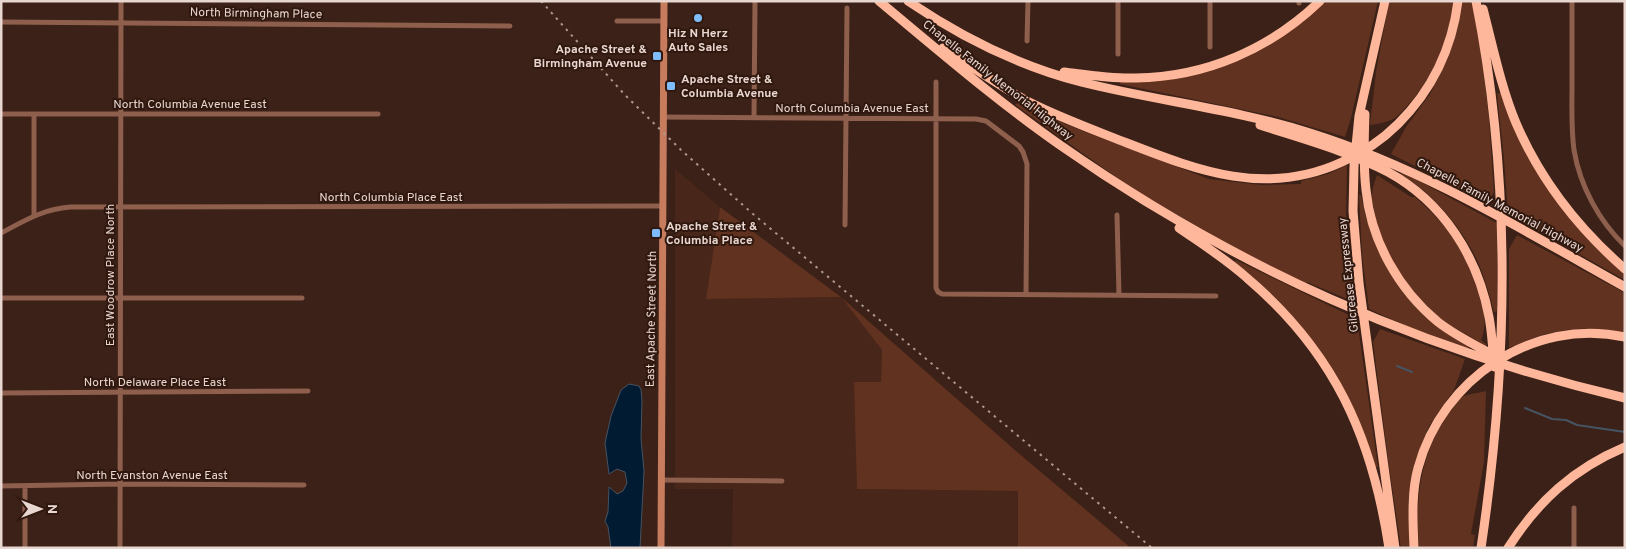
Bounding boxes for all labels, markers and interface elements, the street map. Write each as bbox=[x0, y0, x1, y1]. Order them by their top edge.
street label: North Birmingham Place bbox=[190, 5, 322, 23]
marker: Hiz N Herz Auto Sales bbox=[692, 12, 704, 24]
street label: Chapelle Family Memorial Highway bbox=[919, 17, 1076, 145]
place label: Hiz N Herz Auto Sales bbox=[668, 26, 728, 56]
place label: Apache Street & Birmingham Avenue bbox=[534, 42, 647, 72]
marker: Apache Street & Birmingham Avenue bbox=[651, 50, 663, 62]
place label: Apache Street & Columbia Avenue bbox=[681, 72, 778, 102]
marker: Apache Street & Columbia Avenue bbox=[665, 80, 677, 92]
street label: North Columbia Avenue East bbox=[113, 97, 267, 113]
street label: North Columbia Avenue East bbox=[775, 101, 929, 117]
street label: Chapelle Family Memorial Highway bbox=[1413, 155, 1586, 257]
street label: North Columbia Place East bbox=[319, 190, 463, 206]
street label: East Woodrow Place North bbox=[103, 204, 119, 346]
street label: Gilcrease Expressway bbox=[1335, 217, 1363, 333]
place label: Apache Street & Columbia Place bbox=[666, 219, 758, 249]
marker: Apache Street & Columbia Place bbox=[650, 227, 662, 239]
street label: East Apache Street North bbox=[643, 251, 661, 387]
street label: North Delaware Place East bbox=[84, 375, 226, 391]
street label: North Evanston Avenue East bbox=[76, 468, 228, 484]
north arrow bbox=[15, 484, 65, 534]
text: N bbox=[43, 504, 60, 514]

